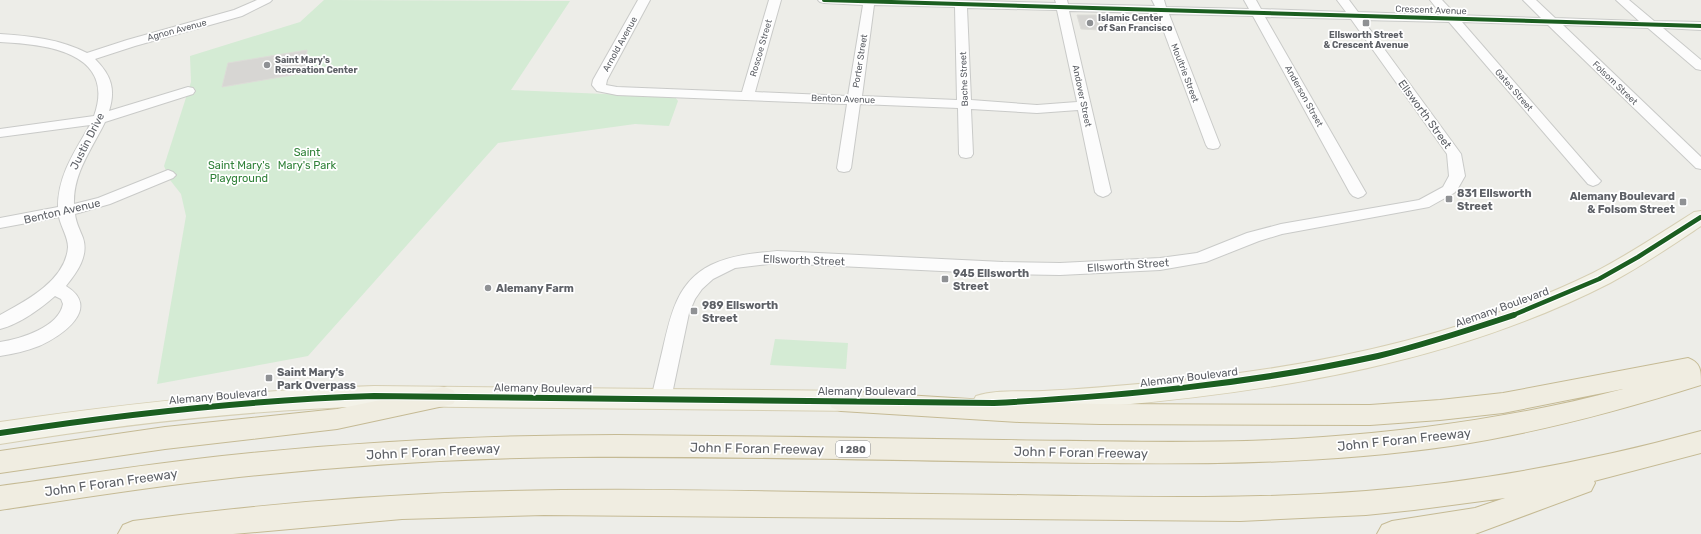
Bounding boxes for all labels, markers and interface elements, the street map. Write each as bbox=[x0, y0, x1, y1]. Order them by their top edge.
street label: Crescent Avenue bbox=[1395, 4, 1467, 16]
place label: Islamic Center of San Francisco bbox=[1098, 13, 1173, 33]
street label: Arnold Avenue bbox=[601, 15, 639, 73]
street label: Agnon Avenue bbox=[146, 17, 208, 43]
street label: Roscoe Street bbox=[748, 18, 774, 78]
marker: Islamic Center of San Francisco bbox=[1085, 18, 1095, 28]
marker: Ellsworth Street & Crescent Avenue bbox=[1361, 18, 1371, 28]
place label: Ellsworth Street & Crescent Avenue bbox=[1323, 30, 1409, 50]
street label: Porter Street bbox=[851, 33, 869, 89]
street label: Moultrie Street bbox=[1169, 42, 1201, 104]
street label: Bache Street bbox=[958, 51, 970, 107]
place label: Saint Mary's Recreation Center bbox=[275, 55, 358, 75]
street label: Folsom Street bbox=[1590, 59, 1640, 107]
marker: Saint Mary's Recreation Center bbox=[262, 60, 272, 70]
street label: Andover Street bbox=[1071, 64, 1094, 128]
street label: Anderson Street bbox=[1283, 64, 1325, 129]
street label: Gates Street bbox=[1493, 67, 1535, 113]
street label: Ellsworth Street bbox=[1395, 77, 1454, 152]
street label: Benton Avenue bbox=[811, 93, 875, 105]
street label: Justin Drive bbox=[68, 111, 107, 172]
park label: Saint Mary's Park bbox=[278, 146, 337, 172]
park label: Saint Mary's Playground bbox=[208, 159, 270, 185]
place label: 831 Ellsworth Street bbox=[1457, 187, 1532, 213]
place label: Alemany Boulevard & Folsom Street bbox=[1570, 190, 1675, 216]
marker: 831 Ellsworth Street bbox=[1444, 194, 1454, 204]
street label: Benton Avenue bbox=[22, 196, 102, 227]
marker: Alemany Boulevard & Folsom Street bbox=[1678, 197, 1688, 207]
street label: Ellsworth Street bbox=[763, 253, 846, 268]
street label: Ellsworth Street bbox=[1087, 256, 1170, 275]
place label: 945 Ellsworth Street bbox=[953, 267, 1029, 293]
marker: 945 Ellsworth Street bbox=[940, 274, 950, 284]
place label: Alemany Farm bbox=[496, 282, 574, 295]
marker: Alemany Farm bbox=[483, 283, 493, 293]
street label: Alemany Boulevard bbox=[1454, 285, 1551, 330]
place label: 989 Ellsworth Street bbox=[702, 299, 778, 325]
marker: 989 Ellsworth Street bbox=[689, 306, 699, 316]
street label: Alemany Boulevard bbox=[1139, 365, 1239, 390]
place label: Saint Mary's Park Overpass bbox=[277, 366, 356, 392]
marker: Saint Mary's Park Overpass bbox=[264, 373, 274, 383]
street label: Alemany Boulevard bbox=[494, 381, 592, 396]
street label: Alemany Boulevard bbox=[818, 385, 916, 398]
street label: Alemany Boulevard bbox=[168, 386, 268, 407]
street label: John F Foran Freeway bbox=[1336, 425, 1472, 454]
street label: John F Foran Freeway bbox=[366, 440, 500, 463]
street label: John F Foran Freeway bbox=[690, 440, 824, 457]
road number: I 280 bbox=[836, 441, 870, 457]
street label: John F Foran Freeway bbox=[1014, 444, 1148, 461]
street label: John F Foran Freeway bbox=[44, 466, 179, 499]

